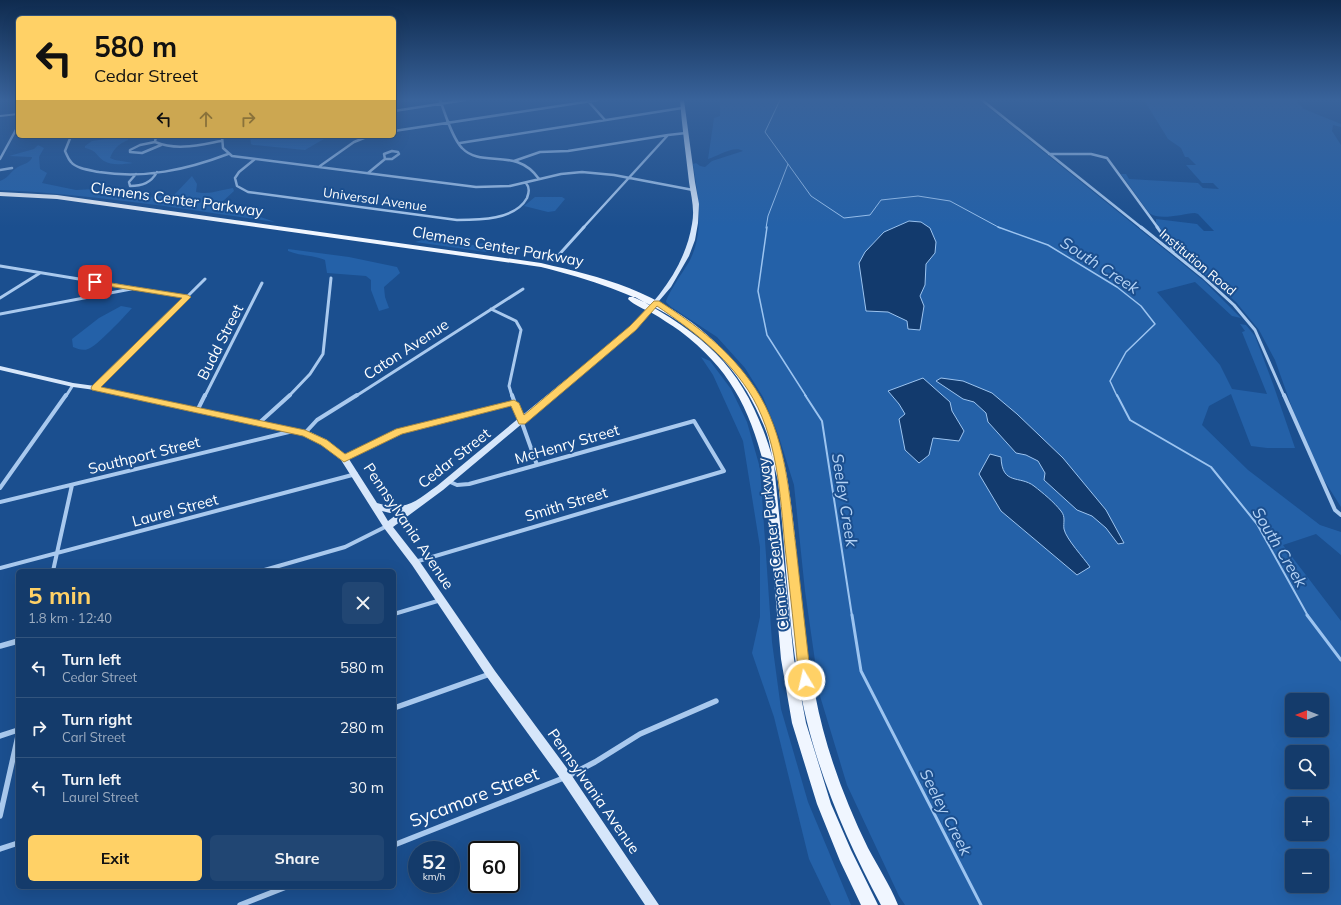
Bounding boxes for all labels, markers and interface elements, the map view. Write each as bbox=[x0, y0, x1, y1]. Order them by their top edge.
text: 580 m bbox=[94, 29, 177, 64]
icon: left bbox=[28, 32, 80, 84]
text: Cedar Street bbox=[94, 64, 198, 87]
icon: left bbox=[153, 108, 175, 130]
icon: ahead bbox=[195, 108, 217, 130]
icon: right bbox=[237, 108, 259, 130]
street label: Clemens Center Parkway bbox=[90, 177, 264, 221]
street label: Universal Avenue bbox=[322, 184, 428, 214]
street label: Clemens Center Parkway bbox=[411, 222, 585, 270]
street label: Institution Road bbox=[1156, 225, 1240, 299]
water label: South Creek bbox=[1057, 232, 1144, 298]
pin bbox=[78, 265, 112, 299]
icon: arrive bbox=[84, 271, 106, 293]
street label: Budd Street bbox=[193, 301, 247, 383]
street label: Caton Avenue bbox=[360, 314, 452, 384]
street label: McHenry Street bbox=[512, 420, 622, 468]
street label: Cedar Street bbox=[414, 424, 494, 492]
street label: Southport Street bbox=[86, 432, 202, 478]
water label: Seeley Creek bbox=[828, 452, 862, 549]
street label: Clemens Center Parkway bbox=[753, 456, 793, 631]
street label: Pennsylvania Avenue bbox=[360, 459, 458, 593]
street label: Smith Street bbox=[522, 482, 610, 526]
street label: Laurel Street bbox=[130, 489, 220, 531]
water label: South Creek bbox=[1248, 503, 1312, 591]
text: 5 min bbox=[28, 580, 91, 610]
button: close bbox=[342, 582, 384, 624]
text: 1.8 km · 12:40 bbox=[28, 610, 112, 626]
text: Turn left bbox=[62, 650, 121, 669]
icon: left bbox=[28, 657, 50, 679]
text: 580 m bbox=[340, 658, 384, 677]
position arrow bbox=[784, 659, 826, 701]
text: Cedar Street bbox=[62, 669, 137, 685]
north arrow bbox=[1285, 693, 1329, 737]
map controls bbox=[1285, 693, 1329, 893]
text: Turn right bbox=[62, 710, 132, 729]
icon: right bbox=[28, 717, 50, 739]
text: 280 m bbox=[340, 718, 384, 737]
street label: Pennsylvania Avenue bbox=[544, 725, 644, 857]
text: Carl Street bbox=[62, 729, 126, 745]
button: search bbox=[1285, 745, 1329, 789]
street label: Sycamore Street bbox=[406, 762, 542, 832]
water label: Seeley Creek bbox=[916, 765, 977, 859]
text: Turn left bbox=[62, 770, 121, 789]
icon: left bbox=[28, 777, 50, 799]
text: 30 m bbox=[349, 778, 384, 797]
text: Laurel Street bbox=[62, 789, 139, 805]
button: + bbox=[1285, 797, 1329, 841]
button: Exit bbox=[28, 835, 202, 881]
button: Share bbox=[210, 835, 384, 881]
speed limit sign: 60 bbox=[468, 841, 520, 893]
text: 52 bbox=[422, 849, 446, 874]
button: − bbox=[1285, 849, 1329, 893]
text: km/h bbox=[423, 870, 445, 883]

